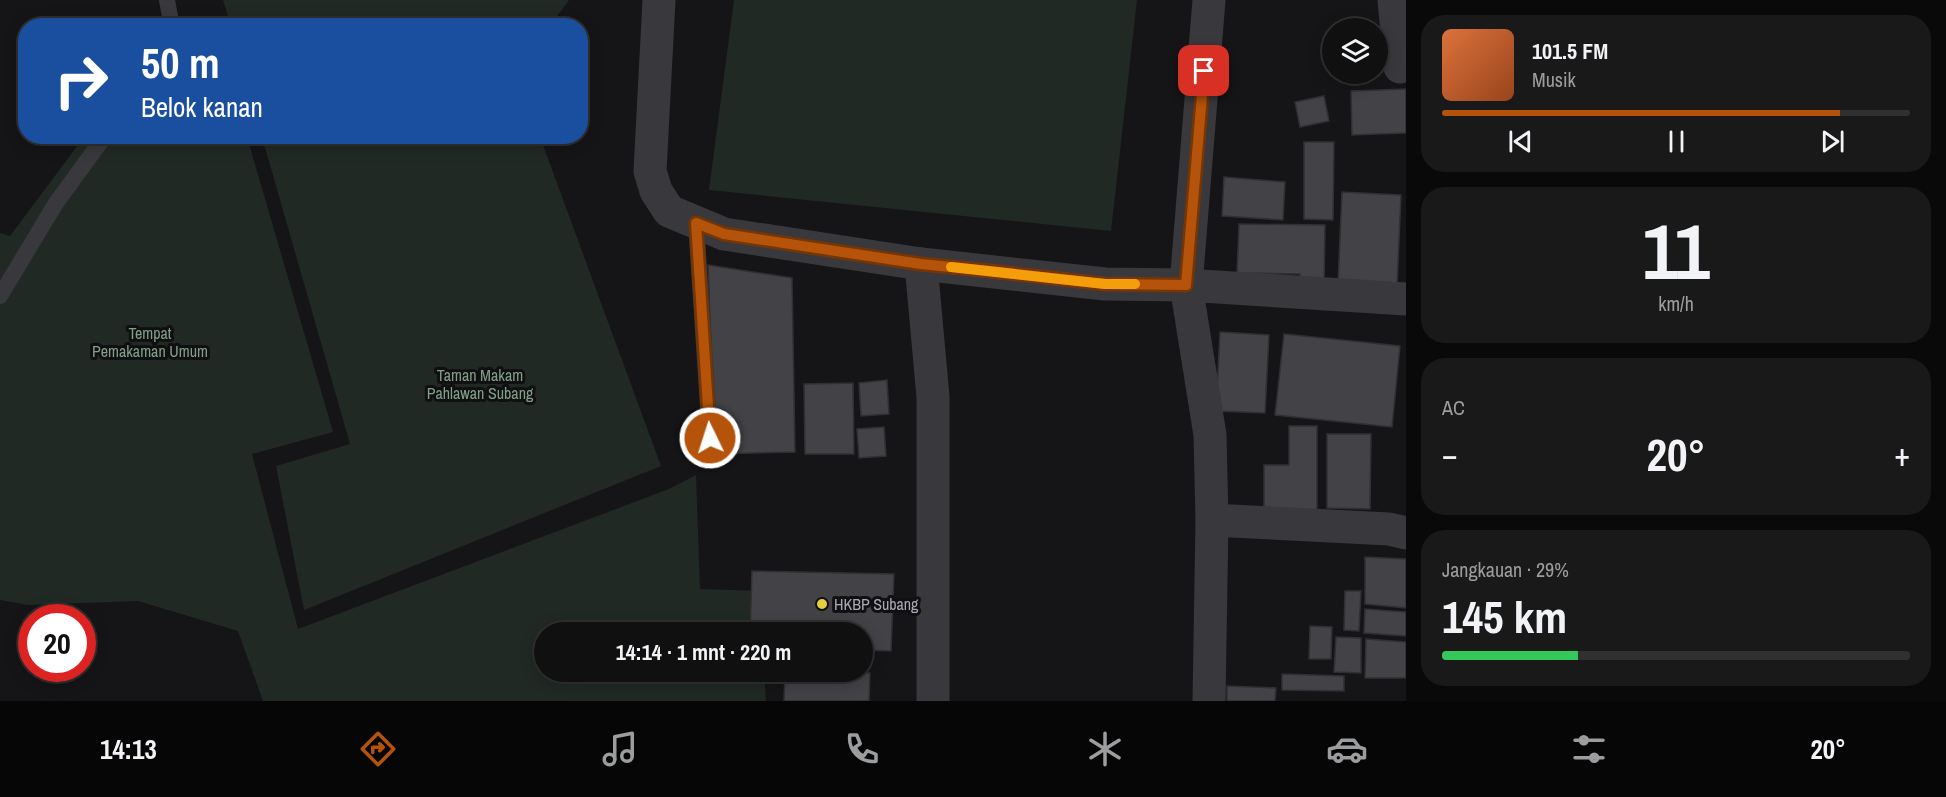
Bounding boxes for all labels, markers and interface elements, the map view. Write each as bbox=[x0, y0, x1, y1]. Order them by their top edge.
map controls bbox=[1322, 18, 1388, 84]
button: layers bbox=[1322, 18, 1388, 84]
text: 50 m bbox=[141, 35, 220, 91]
text: 101.5 FM bbox=[1532, 36, 1608, 66]
icon: right bbox=[42, 42, 120, 120]
pin bbox=[1178, 45, 1229, 96]
icon: arrive bbox=[1187, 54, 1220, 87]
text: Musik bbox=[1532, 66, 1576, 93]
text: Belok kanan bbox=[141, 89, 263, 125]
icon: previous bbox=[1504, 125, 1537, 158]
icon: pause bbox=[1660, 125, 1693, 158]
icon: next bbox=[1816, 125, 1849, 158]
text: 11 bbox=[1642, 198, 1710, 303]
text: km/h bbox=[1658, 290, 1694, 317]
park label: Tempat Pemakaman Umum bbox=[92, 322, 208, 362]
park label: Taman Makam Pahlawan Subang bbox=[427, 364, 534, 404]
text: AC bbox=[1442, 394, 1465, 421]
position arrow bbox=[678, 406, 742, 470]
text: 20° bbox=[1646, 424, 1706, 485]
text: − bbox=[1442, 432, 1458, 476]
text: + bbox=[1894, 432, 1910, 476]
text: Jangkauan · 29% bbox=[1442, 556, 1569, 583]
text: 145 km bbox=[1442, 586, 1567, 647]
place label: HKBP Subang bbox=[834, 593, 919, 615]
marker: HKBP Subang bbox=[815, 597, 829, 611]
speed limit sign: 20 bbox=[18, 604, 96, 682]
text: 14:14 · 1 mnt · 220 m bbox=[616, 637, 791, 667]
icon: directions bbox=[357, 728, 399, 770]
icon: music bbox=[599, 728, 641, 770]
icon: phone bbox=[841, 728, 883, 770]
icon: climate bbox=[1084, 728, 1126, 770]
icon: car bbox=[1326, 728, 1368, 770]
icon: filters bbox=[1568, 728, 1610, 770]
text: 14:13 bbox=[100, 731, 157, 767]
text: 20° bbox=[1810, 731, 1846, 767]

